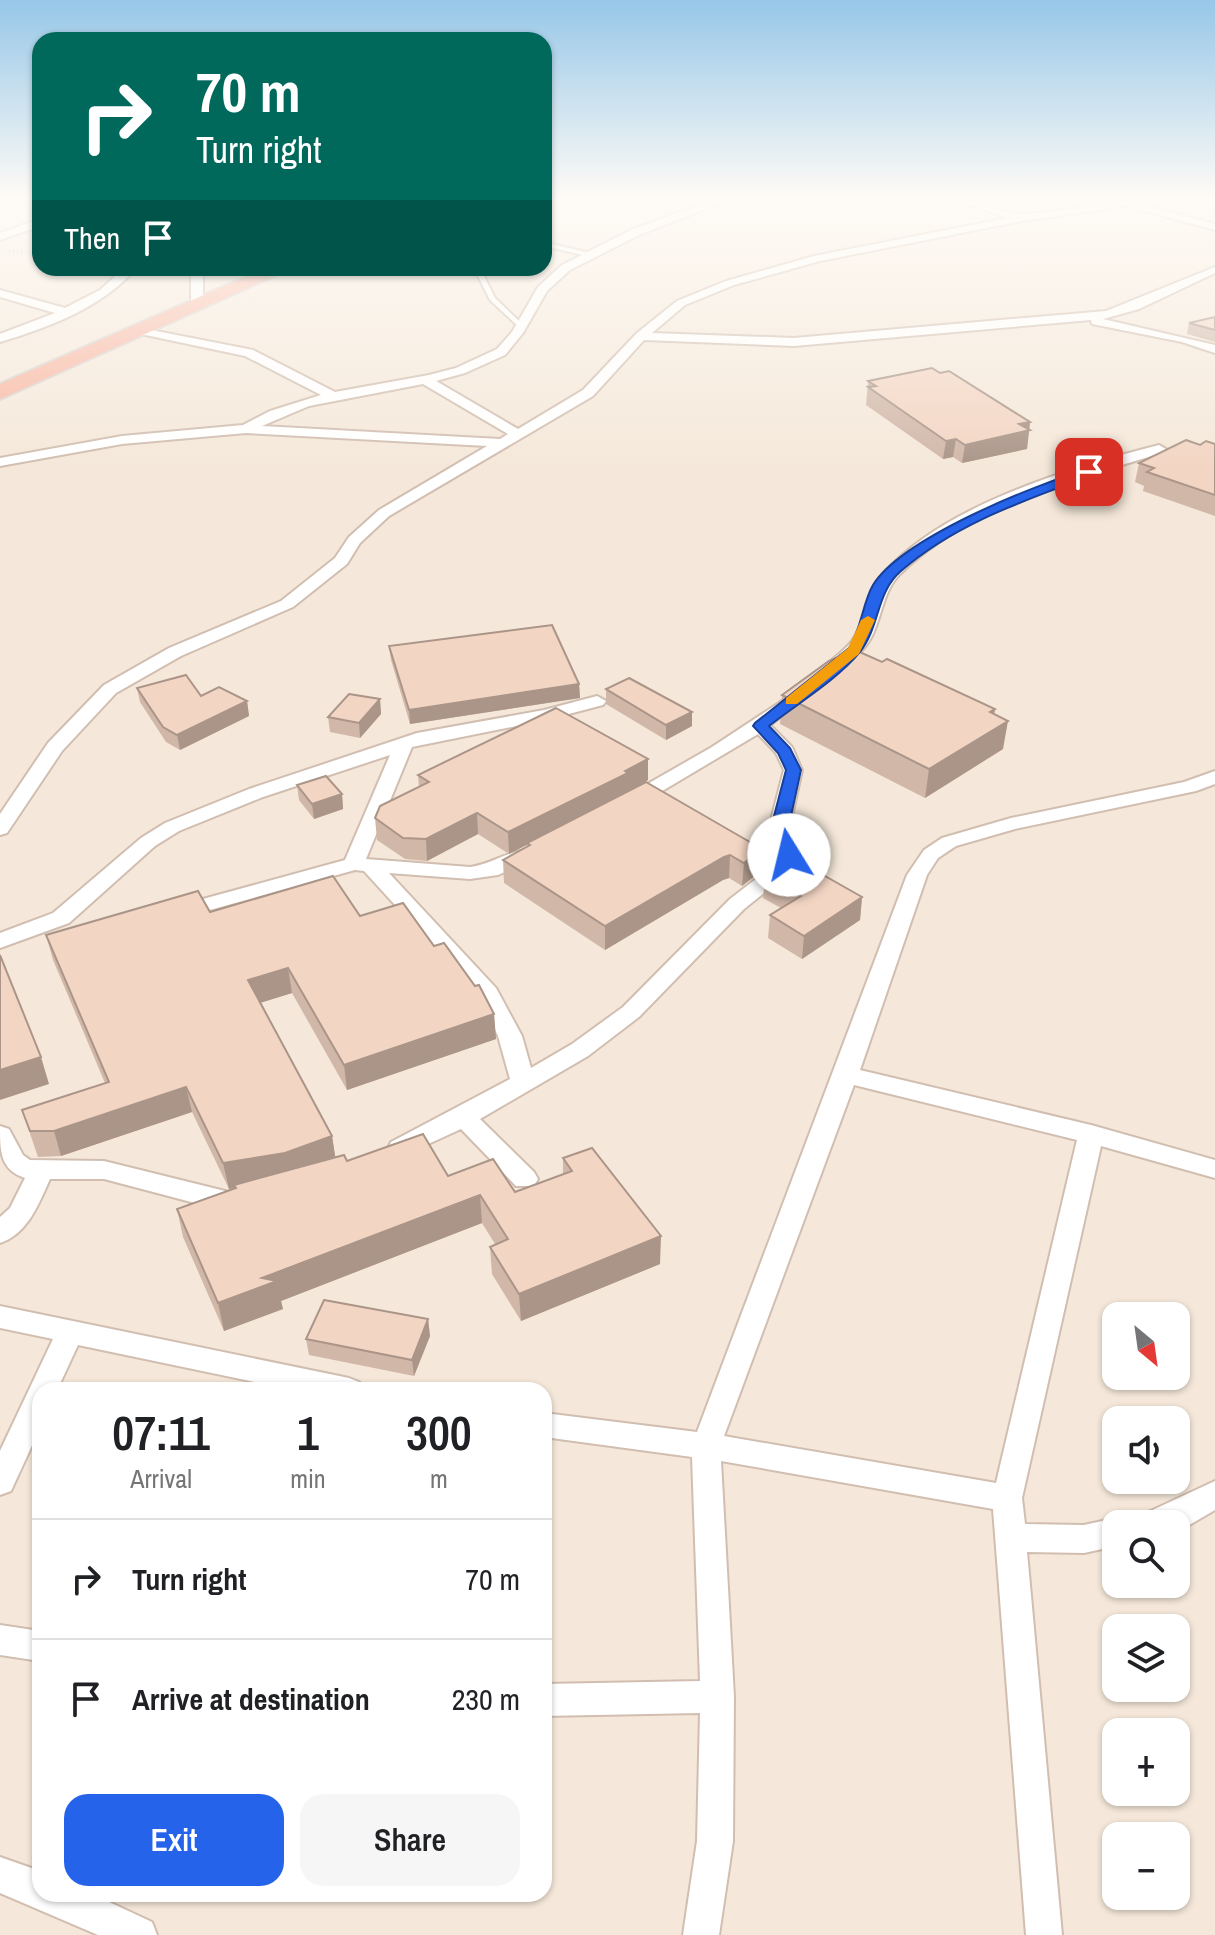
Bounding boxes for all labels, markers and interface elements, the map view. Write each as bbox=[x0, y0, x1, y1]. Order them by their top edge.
text: 70 m bbox=[196, 54, 301, 129]
icon: right bbox=[64, 64, 168, 168]
text: Turn right bbox=[196, 126, 321, 174]
icon: arrive bbox=[136, 216, 180, 260]
text: Then bbox=[64, 218, 120, 258]
pin bbox=[1055, 438, 1123, 506]
icon: arrive bbox=[1067, 450, 1111, 494]
position arrow bbox=[747, 813, 831, 897]
north arrow bbox=[1102, 1302, 1190, 1390]
map controls bbox=[1102, 1302, 1190, 1910]
text: 07:11 bbox=[112, 1400, 210, 1465]
text: 1 bbox=[297, 1400, 319, 1465]
text: 300 bbox=[406, 1400, 472, 1465]
button: sound bbox=[1102, 1406, 1190, 1494]
text: Arrival bbox=[130, 1461, 192, 1496]
text: min bbox=[290, 1461, 326, 1496]
text: m bbox=[430, 1461, 448, 1496]
button: search bbox=[1102, 1510, 1190, 1598]
icon: right bbox=[64, 1557, 108, 1601]
text: Turn right bbox=[132, 1559, 246, 1599]
text: 70 m bbox=[465, 1559, 520, 1599]
button: layers bbox=[1102, 1614, 1190, 1702]
icon: arrive bbox=[64, 1677, 108, 1721]
text: Arrive at destination bbox=[132, 1679, 370, 1719]
text: 230 m bbox=[452, 1679, 520, 1719]
button: + bbox=[1102, 1718, 1190, 1806]
button: Exit bbox=[64, 1794, 284, 1886]
button: Share bbox=[300, 1794, 520, 1886]
button: − bbox=[1102, 1822, 1190, 1910]

